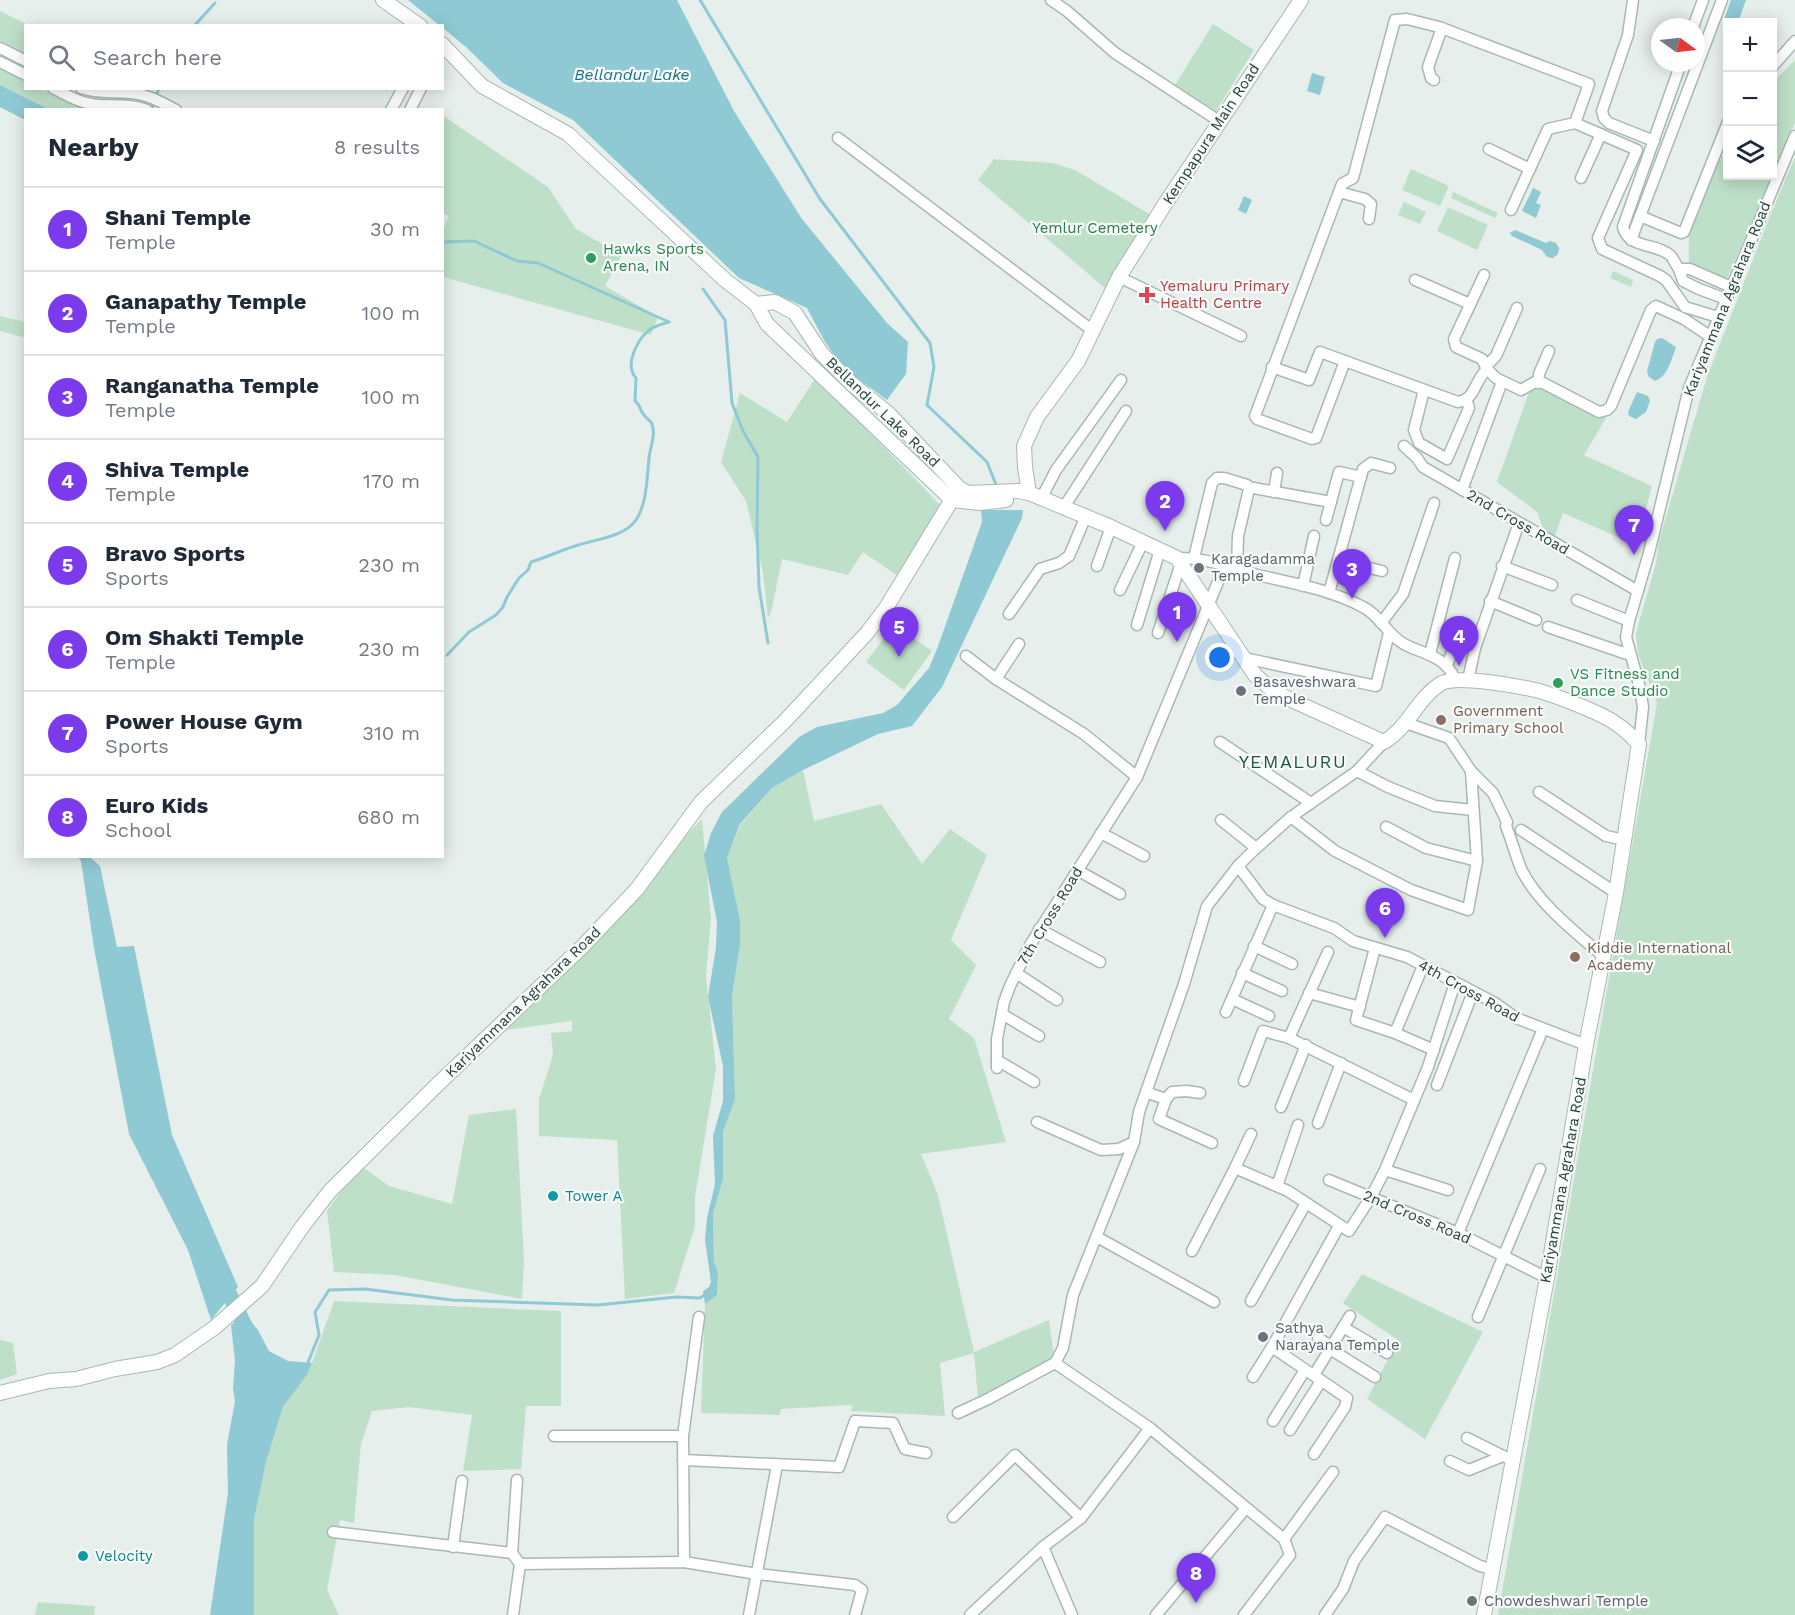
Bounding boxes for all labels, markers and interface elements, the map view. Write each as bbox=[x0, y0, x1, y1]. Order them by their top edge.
north arrow bbox=[1651, 18, 1705, 72]
map controls bbox=[1723, 18, 1777, 180]
button: + bbox=[1723, 18, 1777, 72]
search box bbox=[24, 24, 444, 90]
icon: search bbox=[45, 41, 78, 74]
text: Search here bbox=[93, 45, 222, 70]
street label: Kempapura Main Road bbox=[1159, 60, 1263, 208]
water label: Bellandur Lake bbox=[574, 65, 690, 84]
button: − bbox=[1723, 72, 1777, 126]
button: layers bbox=[1723, 126, 1777, 180]
text: Nearby bbox=[48, 132, 139, 162]
text: 8 results bbox=[334, 135, 420, 159]
street label: Kariyammana Agrahara Road bbox=[1679, 199, 1775, 399]
text: Shani Temple bbox=[105, 205, 251, 230]
text: 1 bbox=[63, 217, 72, 241]
text: 30 m bbox=[370, 217, 420, 241]
park label: Yemlur Cemetery bbox=[1032, 219, 1158, 237]
text: Temple bbox=[105, 230, 176, 254]
place label: Hawks Sports Arena, IN bbox=[603, 240, 704, 275]
marker: Hawks Sports Arena, IN bbox=[584, 251, 598, 265]
place label: Yemaluru Primary Health Centre bbox=[1160, 277, 1289, 312]
marker: Yemaluru Primary Health Centre bbox=[1138, 286, 1156, 304]
text: Ganapathy Temple bbox=[105, 289, 306, 314]
text: 2 bbox=[62, 301, 73, 325]
text: 100 m bbox=[361, 301, 420, 325]
text: Temple bbox=[105, 314, 176, 338]
street label: Bellandur Lake Road bbox=[822, 353, 944, 471]
text: Ranganatha Temple bbox=[105, 373, 319, 398]
text: 3 bbox=[62, 385, 73, 409]
text: 100 m bbox=[361, 385, 420, 409]
text: Temple bbox=[105, 398, 176, 422]
text: Shiva Temple bbox=[105, 457, 249, 482]
text: 4 bbox=[61, 469, 74, 493]
text: 170 m bbox=[363, 469, 420, 493]
text: Temple bbox=[105, 482, 176, 506]
pin: 2 bbox=[1146, 482, 1184, 531]
street label: 2nd Cross Road bbox=[1464, 485, 1572, 559]
pin: 7 bbox=[1614, 506, 1654, 555]
text: Bravo Sports bbox=[105, 541, 245, 566]
place label: Karagadamma Temple bbox=[1211, 550, 1315, 585]
pin: 3 bbox=[1332, 550, 1372, 599]
text: 5 bbox=[62, 553, 73, 577]
text: 230 m bbox=[358, 553, 420, 577]
marker: Karagadamma Temple bbox=[1192, 561, 1206, 575]
text: Sports bbox=[105, 566, 169, 590]
pin: 1 bbox=[1158, 592, 1196, 642]
pin: 5 bbox=[880, 608, 918, 657]
pin: 4 bbox=[1440, 616, 1478, 666]
text: Om Shakti Temple bbox=[105, 625, 304, 650]
text: 6 bbox=[61, 637, 74, 661]
text: 230 m bbox=[358, 637, 420, 661]
your location bbox=[1205, 643, 1234, 672]
text: Temple bbox=[105, 650, 176, 674]
place label: VS Fitness and Dance Studio bbox=[1570, 665, 1680, 700]
place label: Basaveshwara Temple bbox=[1253, 673, 1357, 708]
marker: VS Fitness and Dance Studio bbox=[1551, 676, 1565, 690]
marker: Basaveshwara Temple bbox=[1234, 684, 1248, 698]
place label: Government Primary School bbox=[1453, 702, 1564, 737]
text: Power House Gym bbox=[105, 709, 303, 734]
marker: Government Primary School bbox=[1434, 713, 1448, 727]
text: 7 bbox=[61, 721, 74, 745]
text: 310 m bbox=[362, 721, 420, 745]
text: Sports bbox=[105, 734, 169, 758]
district label: YEMALURU bbox=[1239, 751, 1347, 772]
text: Euro Kids bbox=[105, 793, 208, 818]
text: 8 bbox=[61, 805, 74, 829]
text: 680 m bbox=[357, 805, 420, 829]
text: School bbox=[105, 818, 172, 842]
street label: 7th Cross Road bbox=[1013, 863, 1087, 969]
pin: 6 bbox=[1366, 888, 1404, 938]
street label: Kariyammana Agrahara Road bbox=[442, 923, 604, 1081]
place label: Kiddie International Academy bbox=[1587, 939, 1732, 974]
marker: Kiddie International Academy bbox=[1568, 950, 1582, 964]
street label: 4th Cross Road bbox=[1415, 956, 1523, 1026]
street label: Kariyammana Agrahara Road bbox=[1536, 1075, 1590, 1285]
street label: 2nd Cross Road bbox=[1360, 1186, 1474, 1248]
place label: Tower A bbox=[565, 1187, 622, 1205]
marker: Tower A bbox=[546, 1189, 560, 1203]
place label: Sathya Narayana Temple bbox=[1275, 1319, 1400, 1354]
marker: Sathya Narayana Temple bbox=[1256, 1330, 1270, 1344]
place label: Velocity bbox=[95, 1547, 153, 1565]
marker: Velocity bbox=[76, 1549, 90, 1563]
pin: 8 bbox=[1176, 1554, 1216, 1603]
place label: Chowdeshwari Temple bbox=[1484, 1592, 1648, 1610]
marker: Chowdeshwari Temple bbox=[1465, 1594, 1479, 1608]

